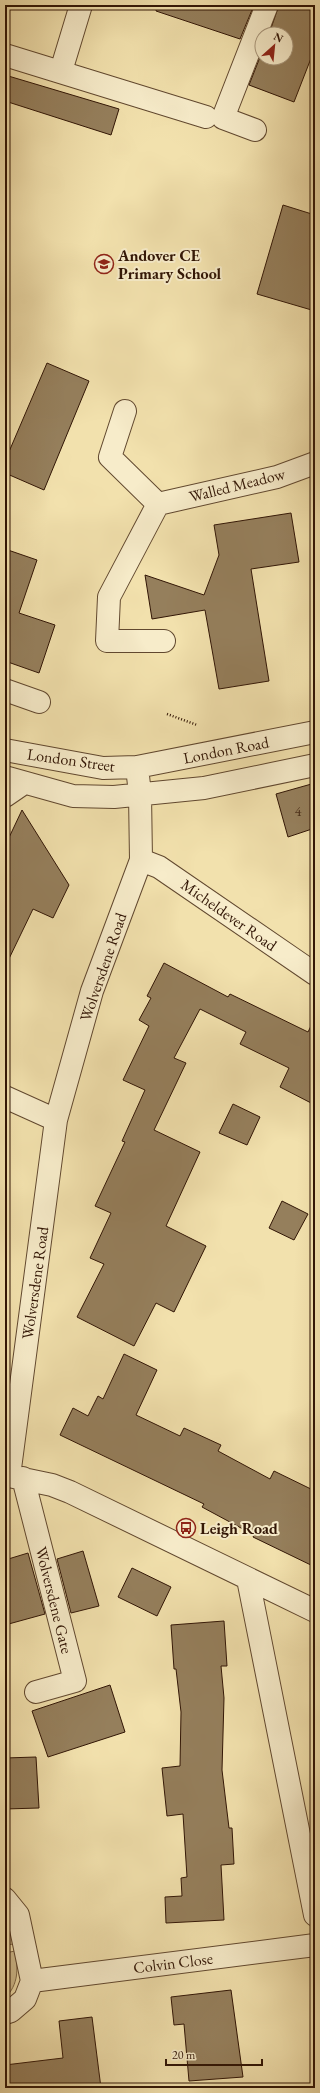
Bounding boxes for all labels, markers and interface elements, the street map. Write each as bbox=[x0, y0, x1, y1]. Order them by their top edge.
north arrow bbox=[254, 26, 294, 66]
text: N bbox=[271, 29, 286, 45]
place label: Andover CE Primary School bbox=[117, 245, 221, 284]
school or university icon: Andover CE Primary School bbox=[93, 253, 115, 275]
street label: Walled Meadow bbox=[187, 463, 288, 507]
street label: London Road bbox=[181, 731, 272, 769]
street label: London Street bbox=[26, 743, 116, 777]
house number: 4 bbox=[295, 802, 302, 820]
street label: Micheldever Road bbox=[177, 874, 282, 956]
street label: Wolversdene Road bbox=[75, 909, 132, 1024]
street label: Wolversdene Road bbox=[17, 1224, 53, 1341]
bus stop icon: Leigh Road bbox=[175, 1517, 197, 1539]
place label: Leigh Road bbox=[200, 1518, 278, 1539]
street label: Wolversdene Gate bbox=[31, 1544, 77, 1656]
street label: Colvin Close bbox=[132, 1948, 214, 1978]
scale bar bbox=[166, 2041, 262, 2067]
text: 20 m bbox=[172, 2047, 196, 2063]

